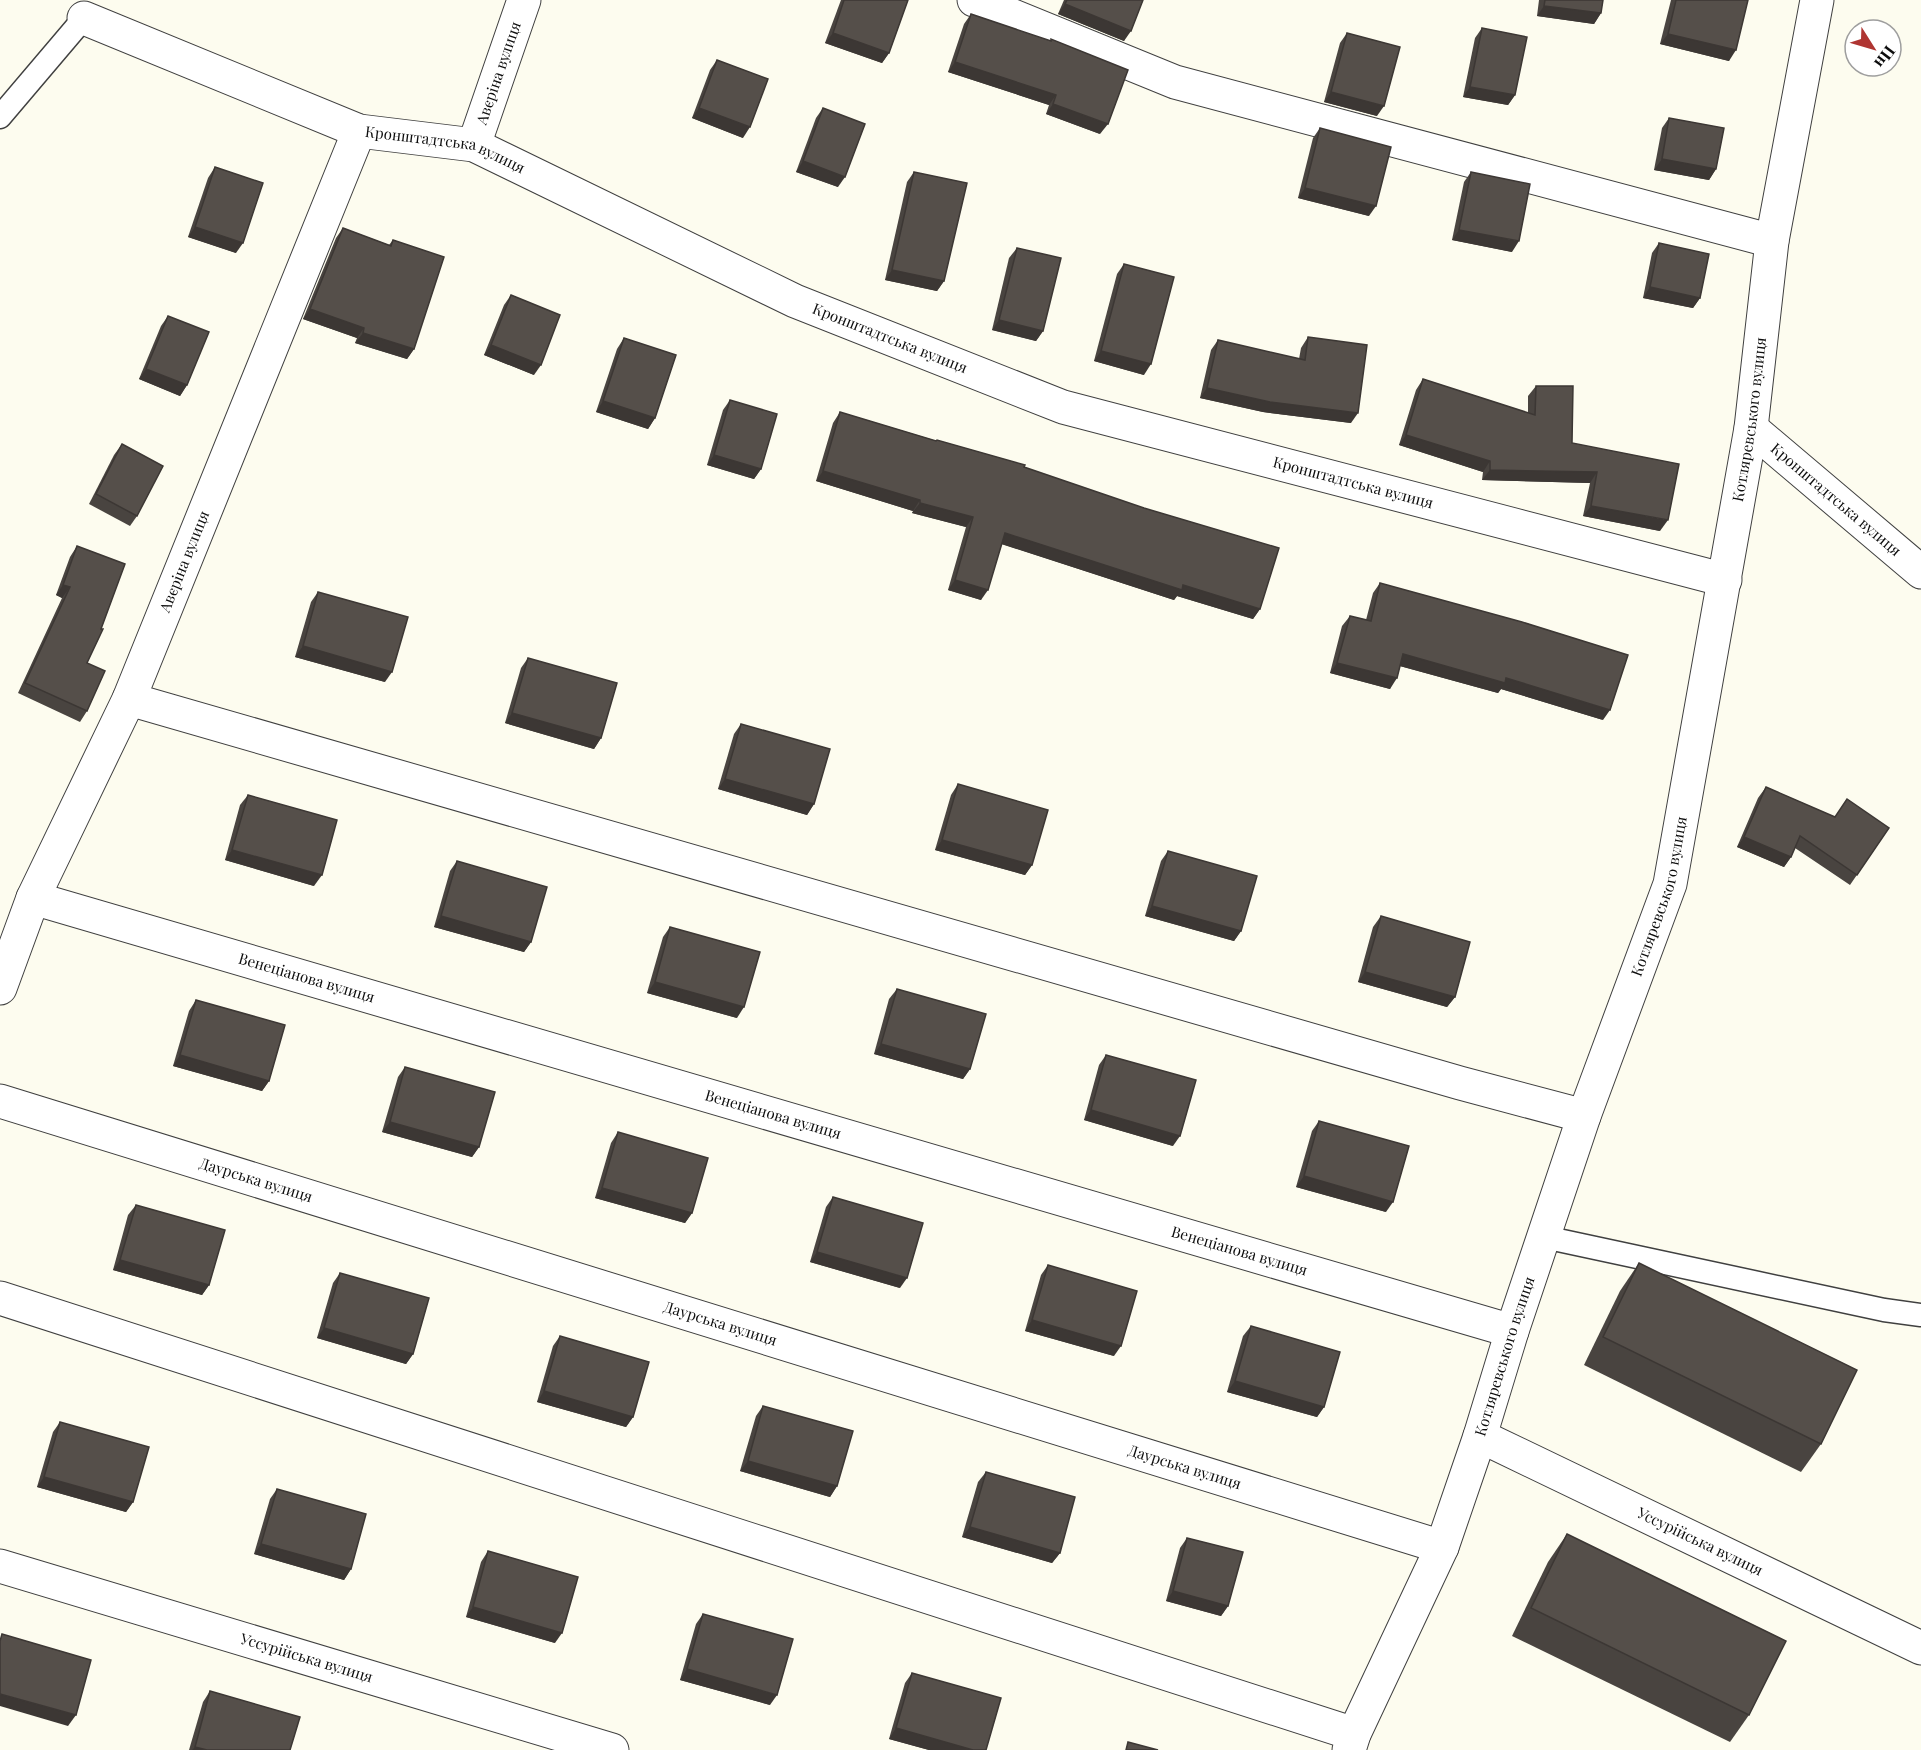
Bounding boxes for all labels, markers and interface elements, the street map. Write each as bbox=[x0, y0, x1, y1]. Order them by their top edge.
north arrow bbox=[1843, 18, 1903, 78]
street label: Авєріна вулиця bbox=[470, 19, 525, 128]
text: Пн bbox=[1870, 42, 1901, 73]
street label: Кронштадтська вулиця bbox=[364, 121, 529, 177]
street label: Кронштадтська вулиця bbox=[810, 298, 971, 377]
street label: Котляревського вулиця bbox=[1727, 336, 1770, 503]
street label: Кронштадтська вулиця bbox=[1767, 438, 1906, 560]
street label: Кронштадтська вулиця bbox=[1271, 451, 1436, 512]
street label: Авєріна вулиця bbox=[154, 508, 213, 616]
street label: Котляревського вулиця bbox=[1626, 815, 1691, 979]
street label: Венеціанова вулиця bbox=[236, 948, 377, 1007]
street label: Венеціанова вулиця bbox=[703, 1084, 844, 1143]
street label: Даурська вулиця bbox=[197, 1152, 315, 1206]
street label: Венеціанова вулиця bbox=[1169, 1221, 1310, 1280]
street label: Котляревського вулиця bbox=[1470, 1274, 1538, 1438]
street label: Даурська вулиця bbox=[662, 1296, 780, 1350]
street label: Даурська вулиця bbox=[1126, 1440, 1244, 1493]
street label: Уссурійська вулиця bbox=[1633, 1502, 1767, 1580]
street label: Уссурійська вулиця bbox=[237, 1628, 375, 1687]

